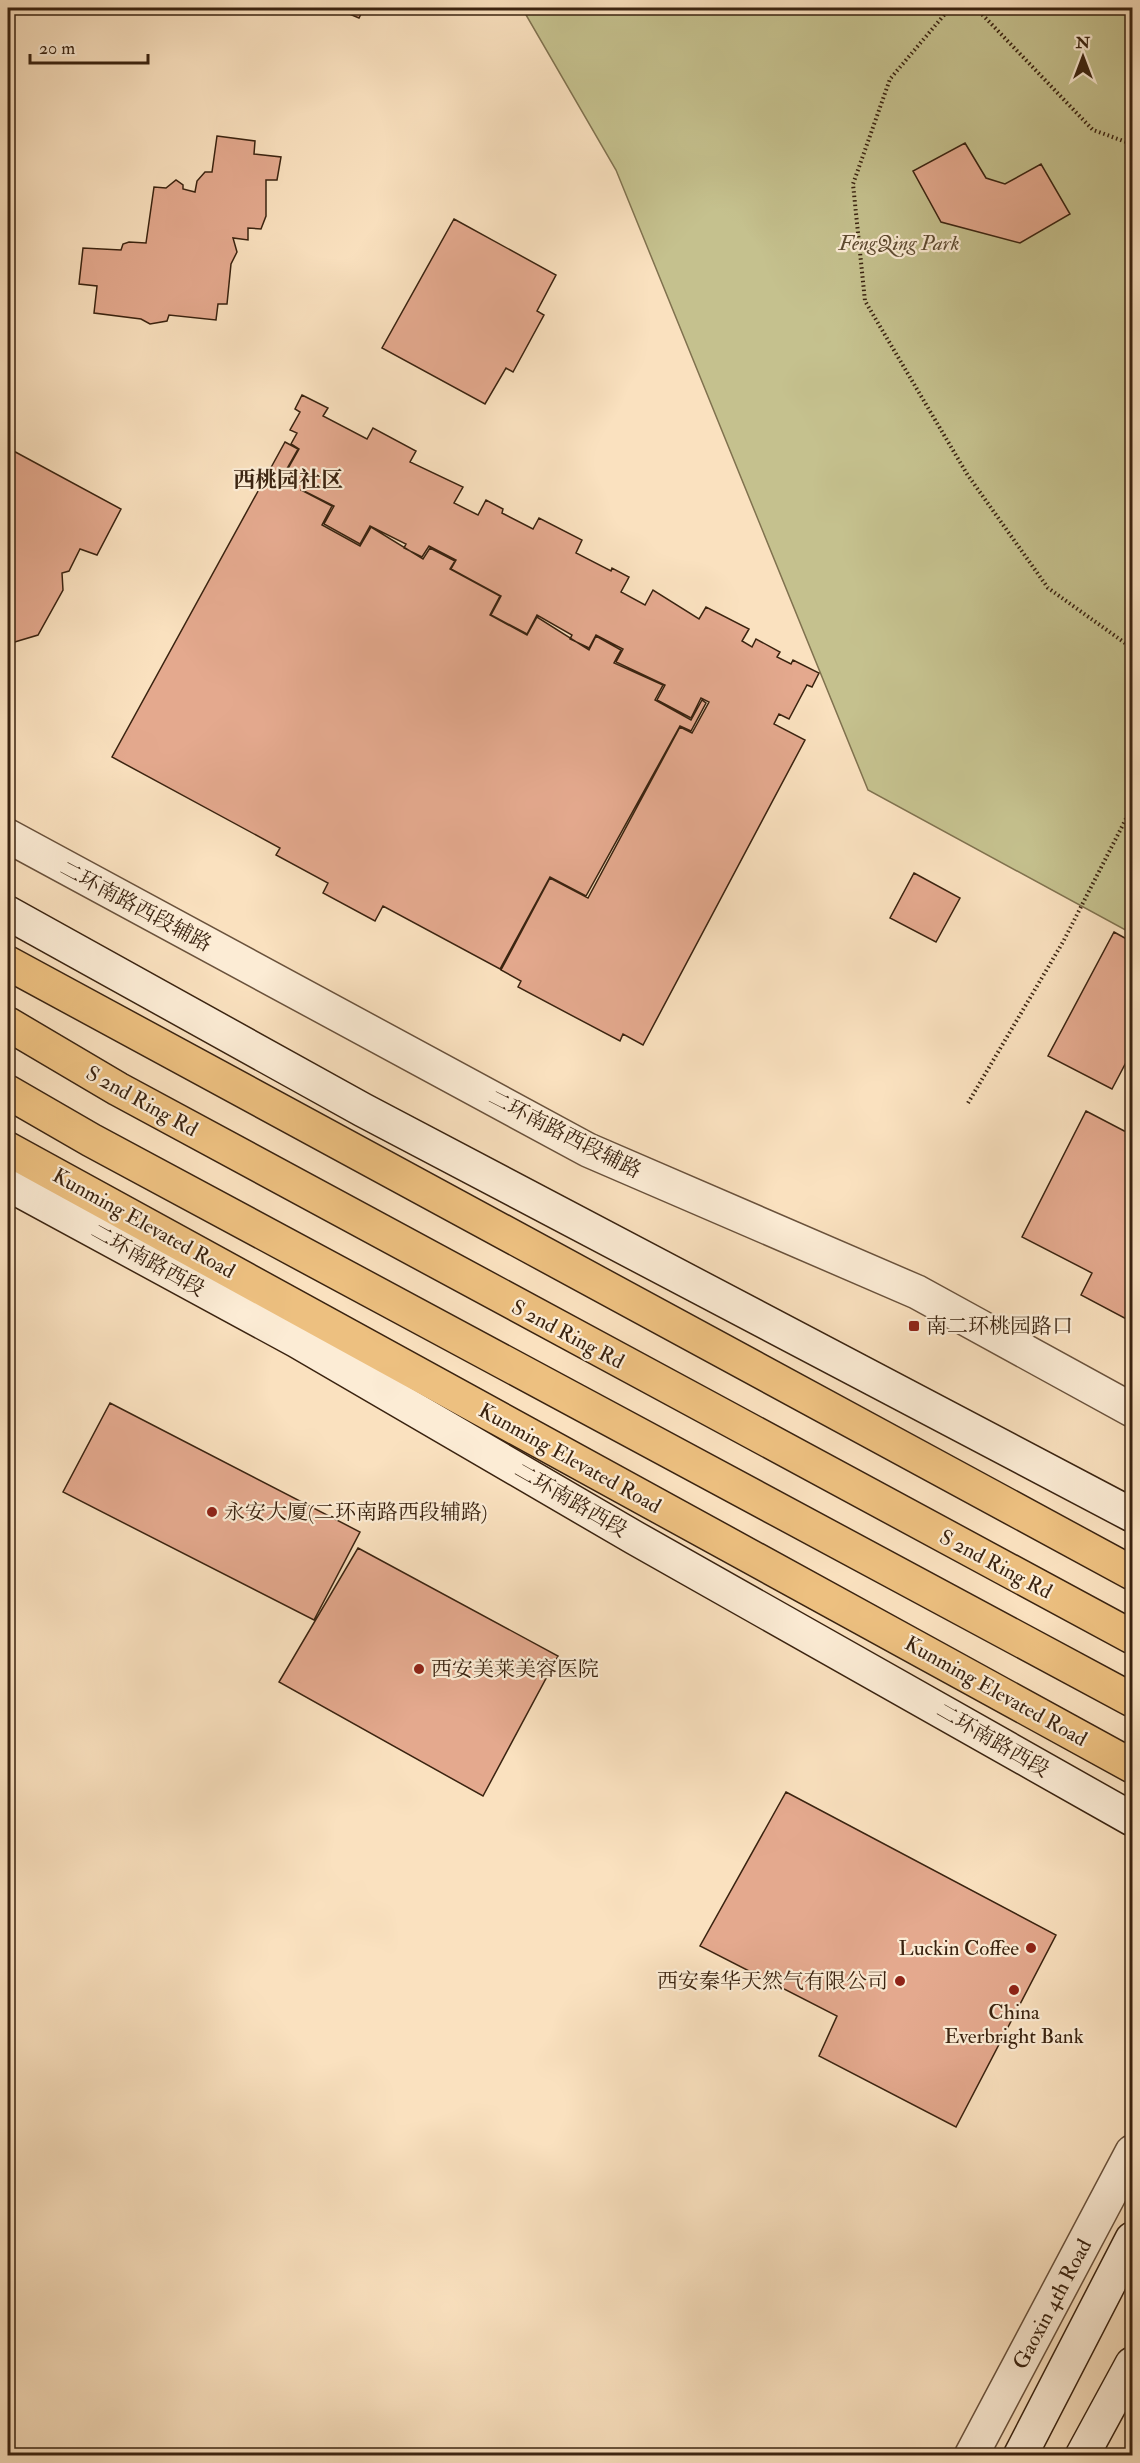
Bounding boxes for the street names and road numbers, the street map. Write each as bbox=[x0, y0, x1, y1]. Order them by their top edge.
street label: 二环南路西段辅路 bbox=[55, 855, 216, 958]
street label: S 2nd Ring Rd bbox=[81, 1060, 203, 1144]
street label: 二环南路西段辅路 bbox=[484, 1084, 646, 1185]
street label: Kunming Elevated Road bbox=[48, 1162, 240, 1285]
street label: 二环南路西段 bbox=[86, 1218, 209, 1303]
street label: S 2nd Ring Rd bbox=[507, 1293, 629, 1376]
street label: Kunming Elevated Road bbox=[474, 1397, 666, 1520]
street label: 二环南路西段 bbox=[509, 1457, 632, 1544]
street label: S 2nd Ring Rd bbox=[935, 1523, 1057, 1606]
street label: Kunming Elevated Road bbox=[900, 1630, 1092, 1753]
street label: 二环南路西段 bbox=[931, 1697, 1054, 1784]
street label: Gaoxin 4th Road bbox=[1007, 2234, 1098, 2374]

